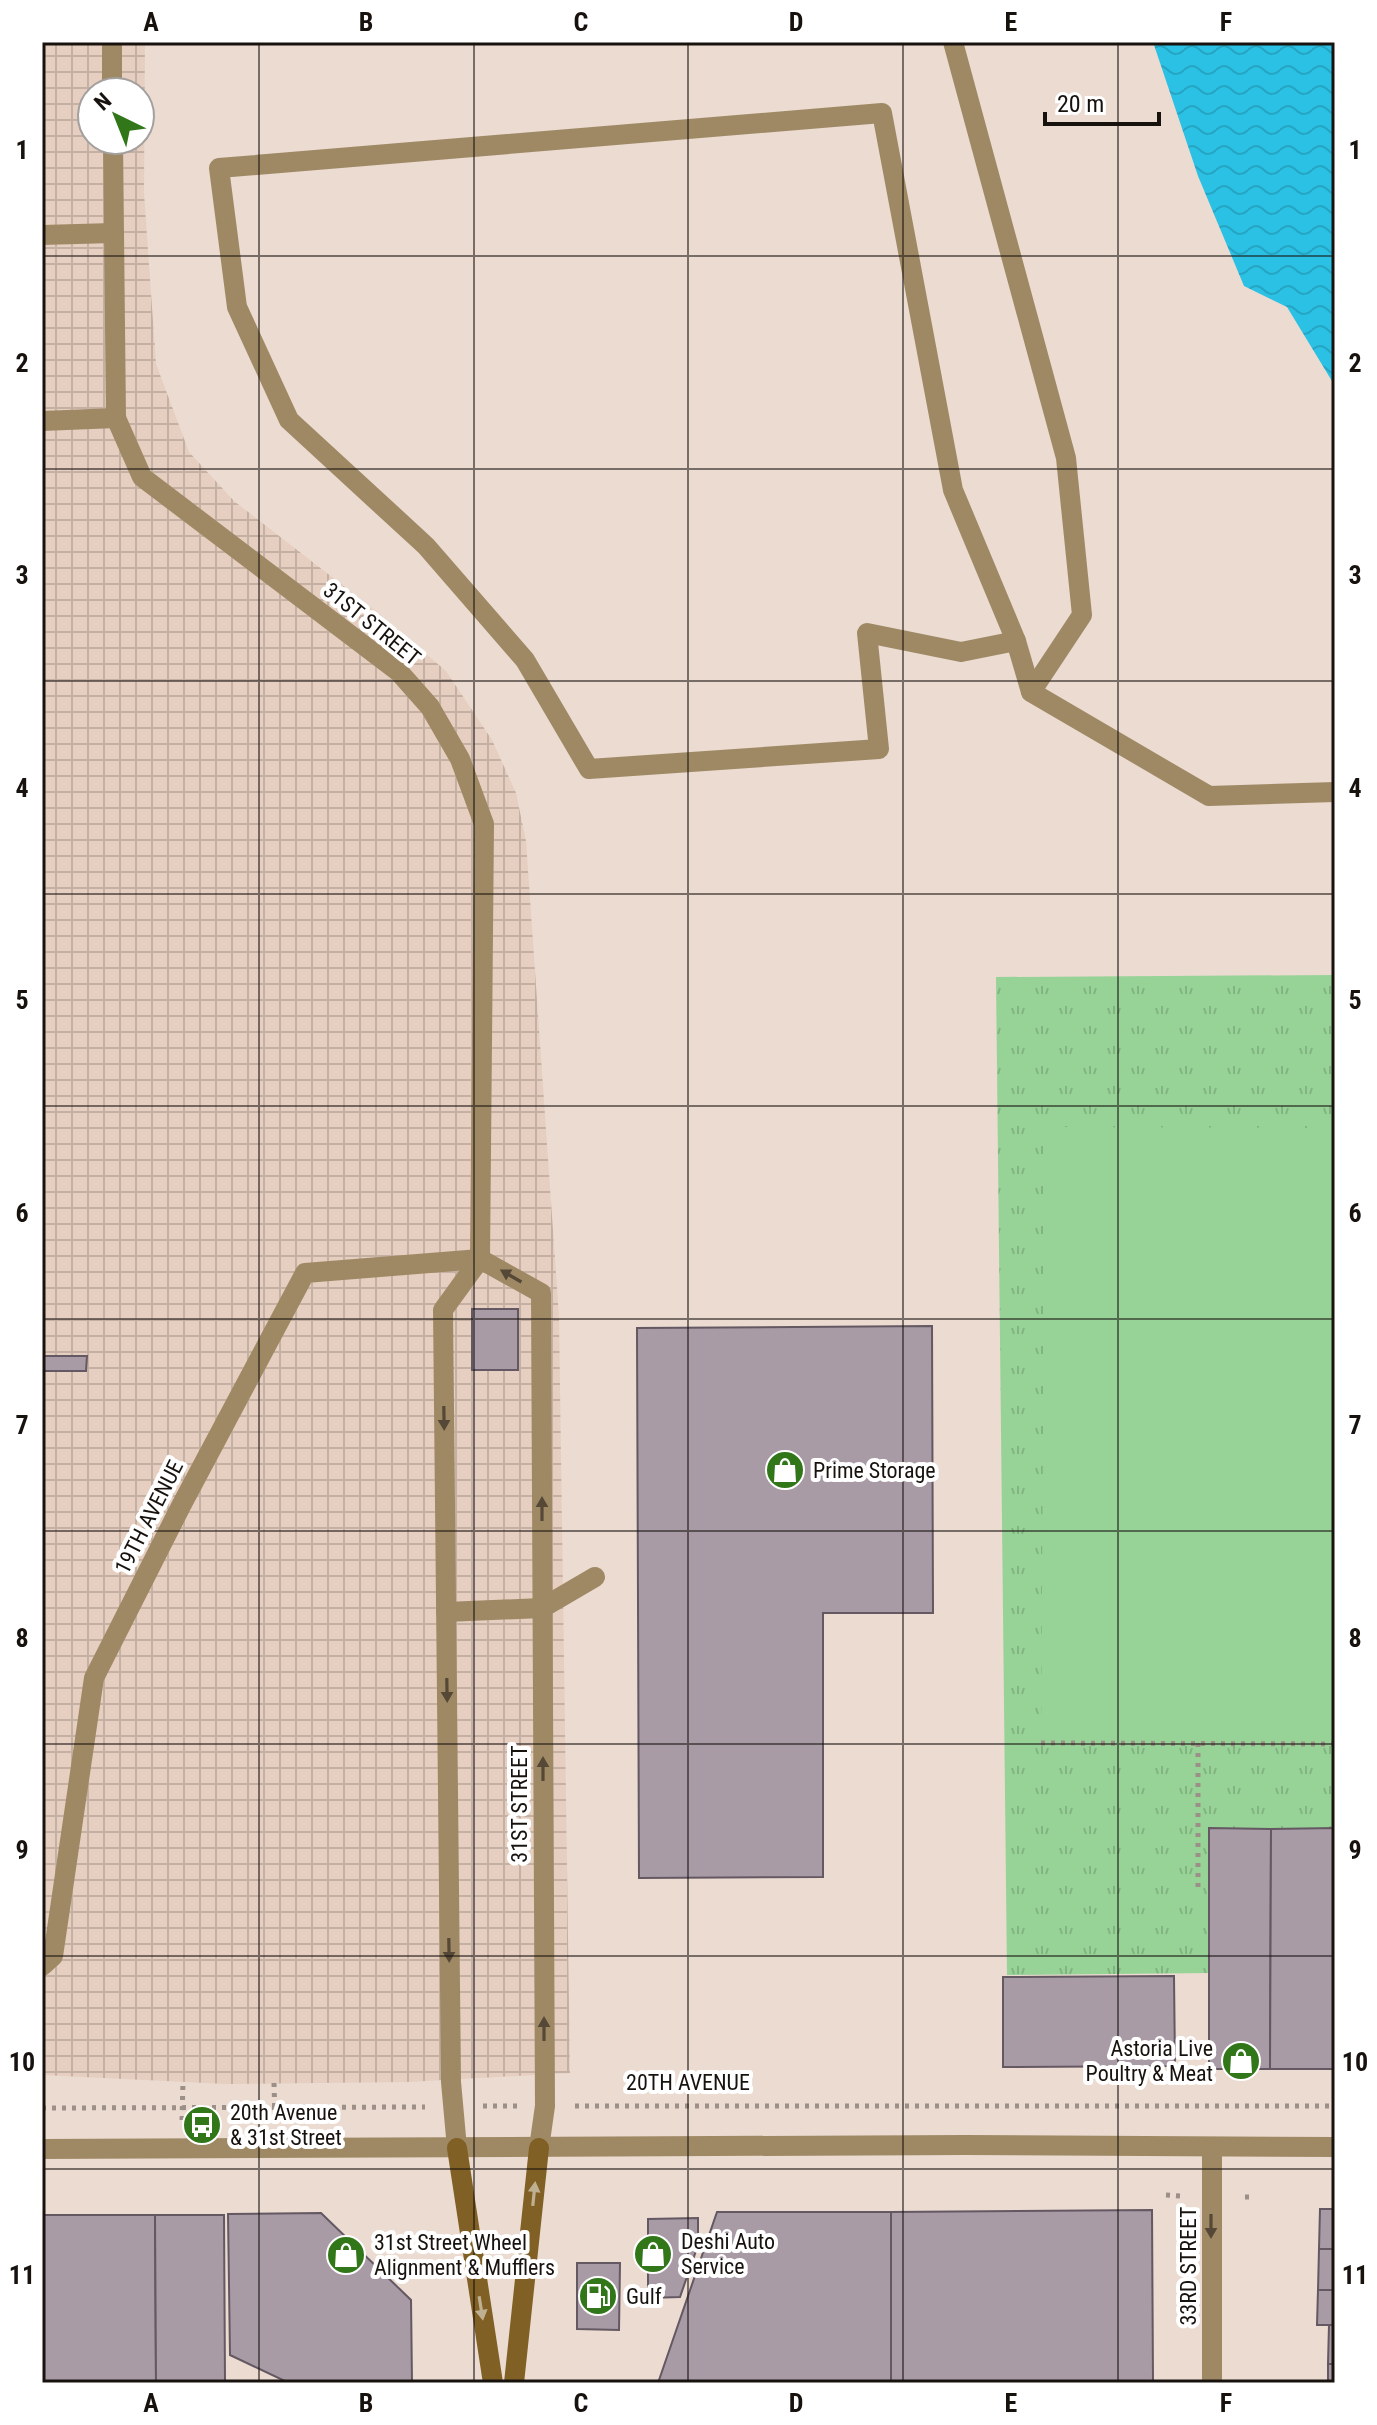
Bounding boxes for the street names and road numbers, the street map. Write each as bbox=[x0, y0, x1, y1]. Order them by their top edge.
street label: 31ST STREET bbox=[319, 577, 425, 671]
street label: 19TH AVENUE bbox=[110, 1456, 188, 1578]
street label: 31ST STREET bbox=[507, 1745, 532, 1863]
street label: 20TH AVENUE bbox=[626, 2070, 750, 2095]
street label: 33RD STREET bbox=[1176, 2206, 1201, 2326]

